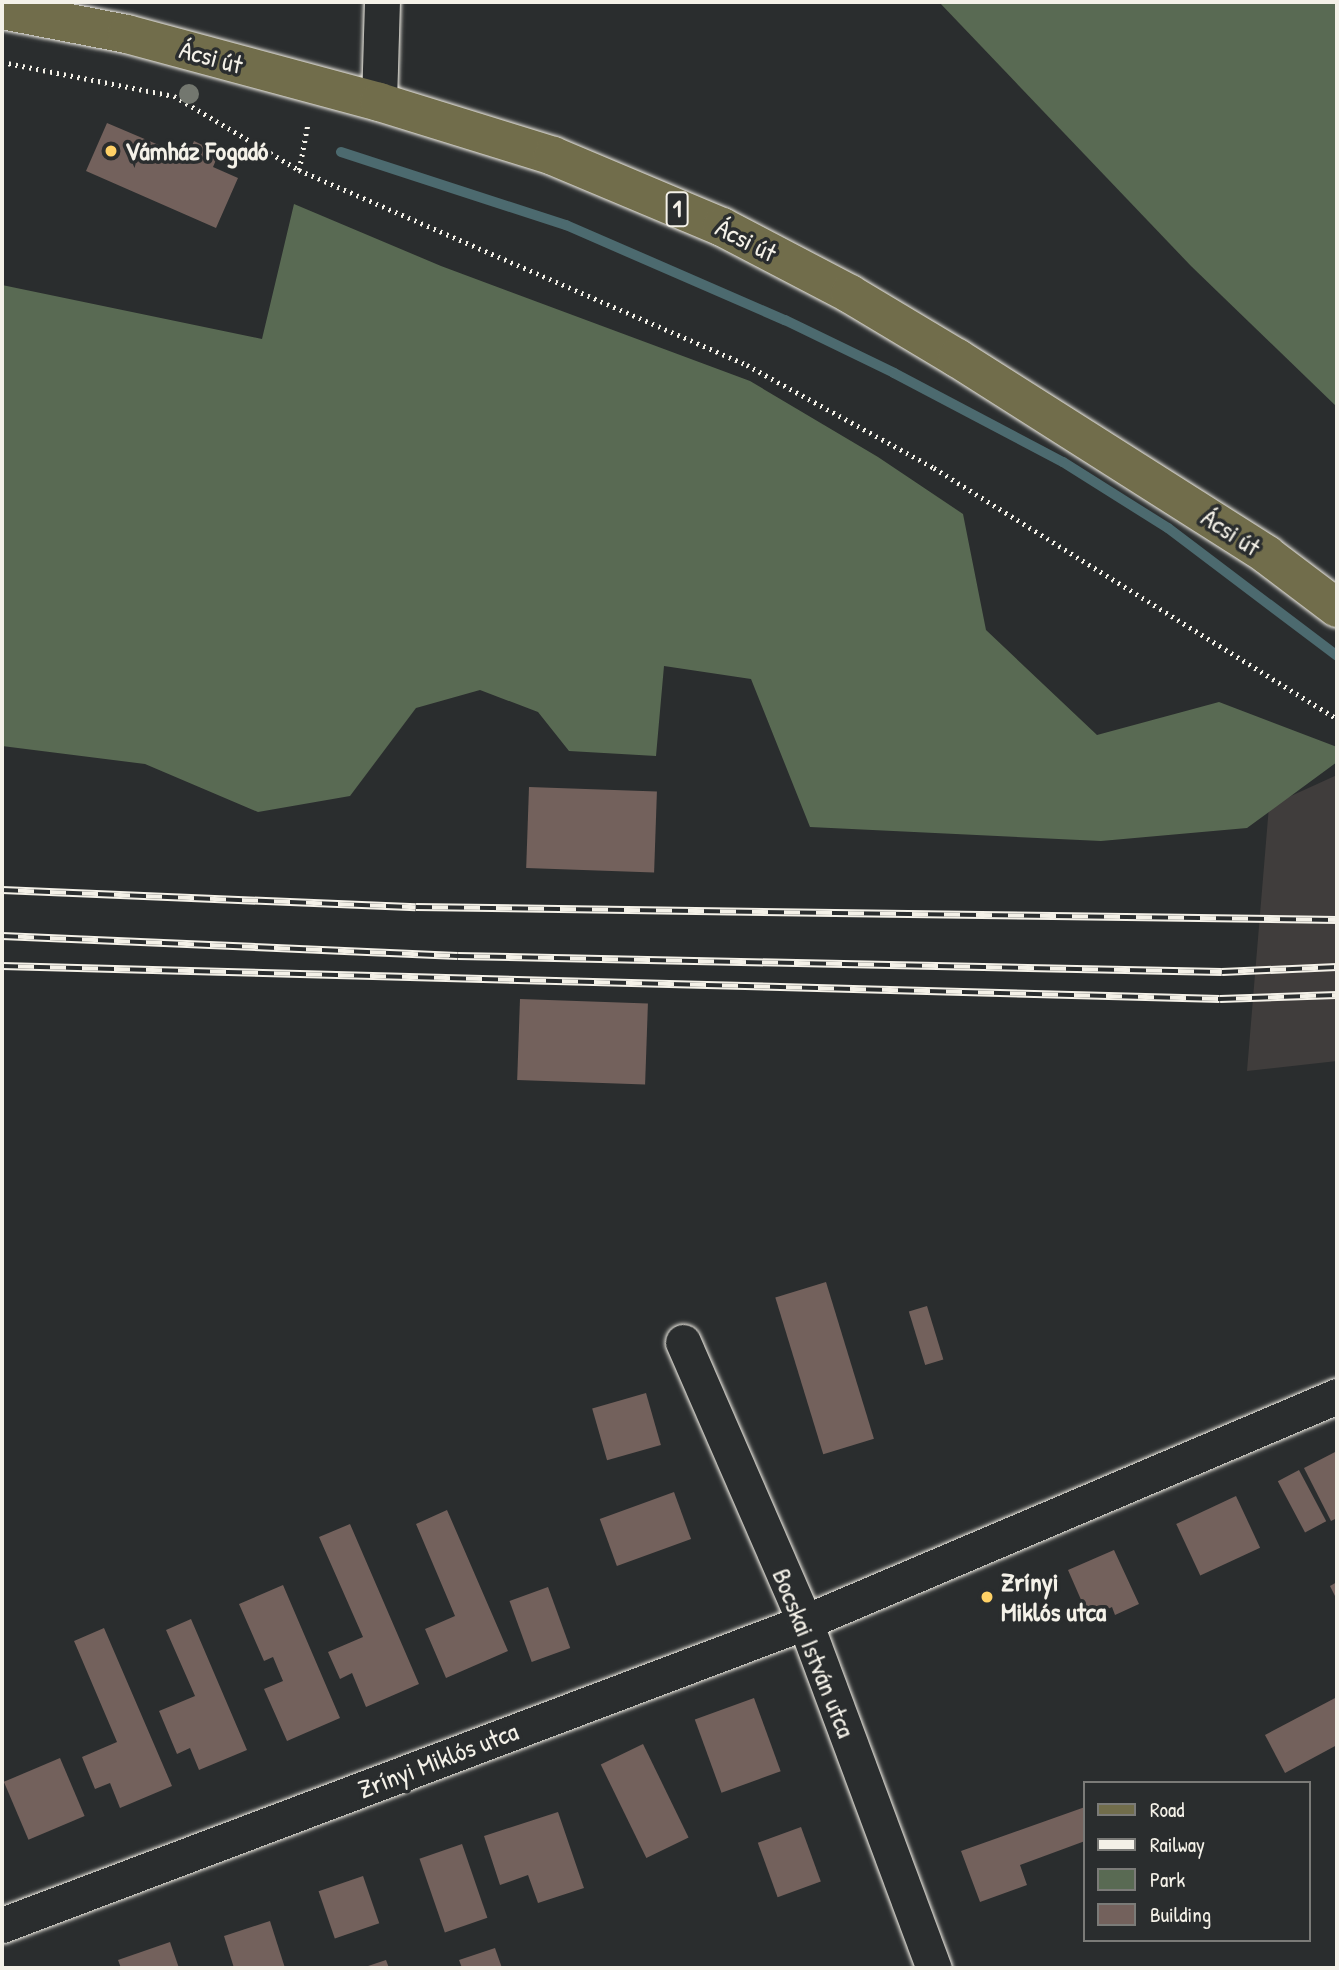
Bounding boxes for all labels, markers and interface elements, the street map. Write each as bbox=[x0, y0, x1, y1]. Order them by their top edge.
street label: Ácsi út bbox=[176, 34, 246, 80]
place label: Vámház Fogadó bbox=[125, 135, 268, 167]
marker: Vámház Fogadó bbox=[103, 143, 119, 159]
road number: 1 bbox=[665, 188, 689, 230]
street label: Ácsi út bbox=[710, 212, 782, 268]
street label: Ácsi út bbox=[1196, 502, 1266, 562]
street label: Bocskai István utca bbox=[766, 1564, 862, 1742]
place label: Zrínyi Miklós utca bbox=[1001, 1566, 1106, 1628]
marker: Zrínyi Miklós utca bbox=[979, 1589, 995, 1605]
street label: Zrínyi Miklós utca bbox=[354, 1715, 522, 1805]
legend bbox=[1084, 1781, 1311, 1942]
text: Road bbox=[1150, 1795, 1184, 1824]
text: Railway bbox=[1150, 1830, 1205, 1859]
text: Park bbox=[1150, 1865, 1185, 1894]
text: Building bbox=[1150, 1900, 1211, 1929]

